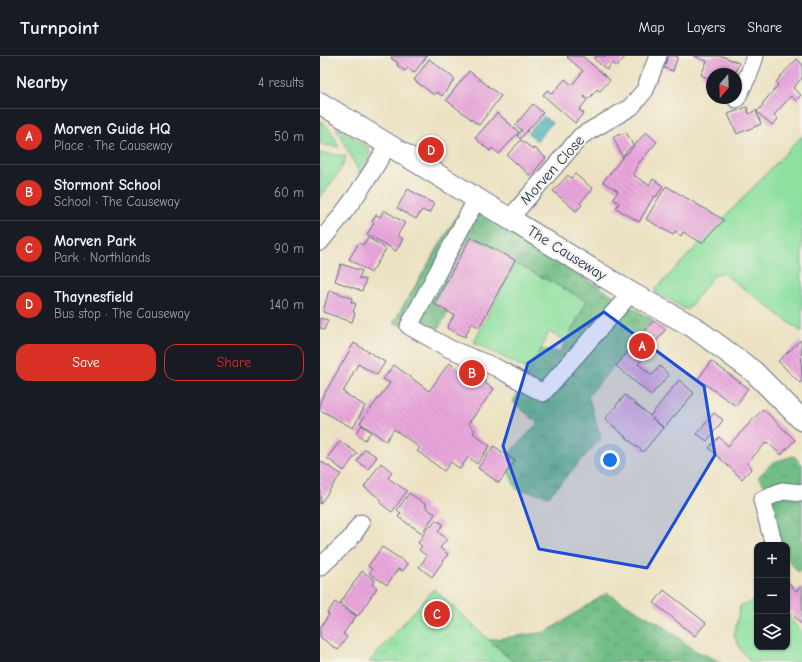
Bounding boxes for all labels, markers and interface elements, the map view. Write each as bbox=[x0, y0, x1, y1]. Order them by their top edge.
text: Turnpoint bbox=[20, 17, 99, 39]
text: Map bbox=[638, 19, 665, 36]
text: Layers bbox=[687, 19, 725, 36]
text: Share bbox=[747, 19, 782, 36]
north arrow bbox=[706, 68, 742, 104]
text: Nearby bbox=[16, 73, 67, 92]
text: 4 results bbox=[258, 75, 304, 90]
text: Morven Guide HQ bbox=[54, 120, 171, 138]
text: A bbox=[25, 129, 33, 144]
text: 50 m bbox=[274, 129, 304, 144]
street label: Morven Close bbox=[516, 131, 588, 208]
pin: D bbox=[418, 135, 444, 165]
text: Place · The Causeway bbox=[54, 138, 172, 153]
text: Stormont School bbox=[54, 176, 161, 194]
text: B bbox=[25, 185, 33, 200]
text: 60 m bbox=[274, 185, 304, 200]
text: School · The Causeway bbox=[54, 194, 180, 209]
street label: The Causeway bbox=[524, 222, 610, 285]
text: Morven Park bbox=[54, 232, 136, 250]
text: C bbox=[25, 241, 33, 256]
text: 90 m bbox=[274, 241, 304, 256]
text: Park · Northlands bbox=[54, 250, 150, 265]
text: Thaynesfield bbox=[54, 288, 133, 306]
text: D bbox=[25, 297, 33, 312]
text: 140 m bbox=[270, 297, 304, 312]
text: Bus stop · The Causeway bbox=[54, 306, 190, 321]
pin: A bbox=[629, 331, 655, 361]
button: Save bbox=[16, 344, 156, 381]
button: Share bbox=[164, 344, 304, 381]
pin: B bbox=[459, 358, 485, 388]
your location bbox=[600, 450, 620, 470]
map controls bbox=[754, 542, 790, 650]
button: + bbox=[754, 542, 790, 578]
button: − bbox=[754, 578, 790, 614]
pin: C bbox=[424, 599, 450, 629]
button: layers bbox=[754, 614, 790, 650]

